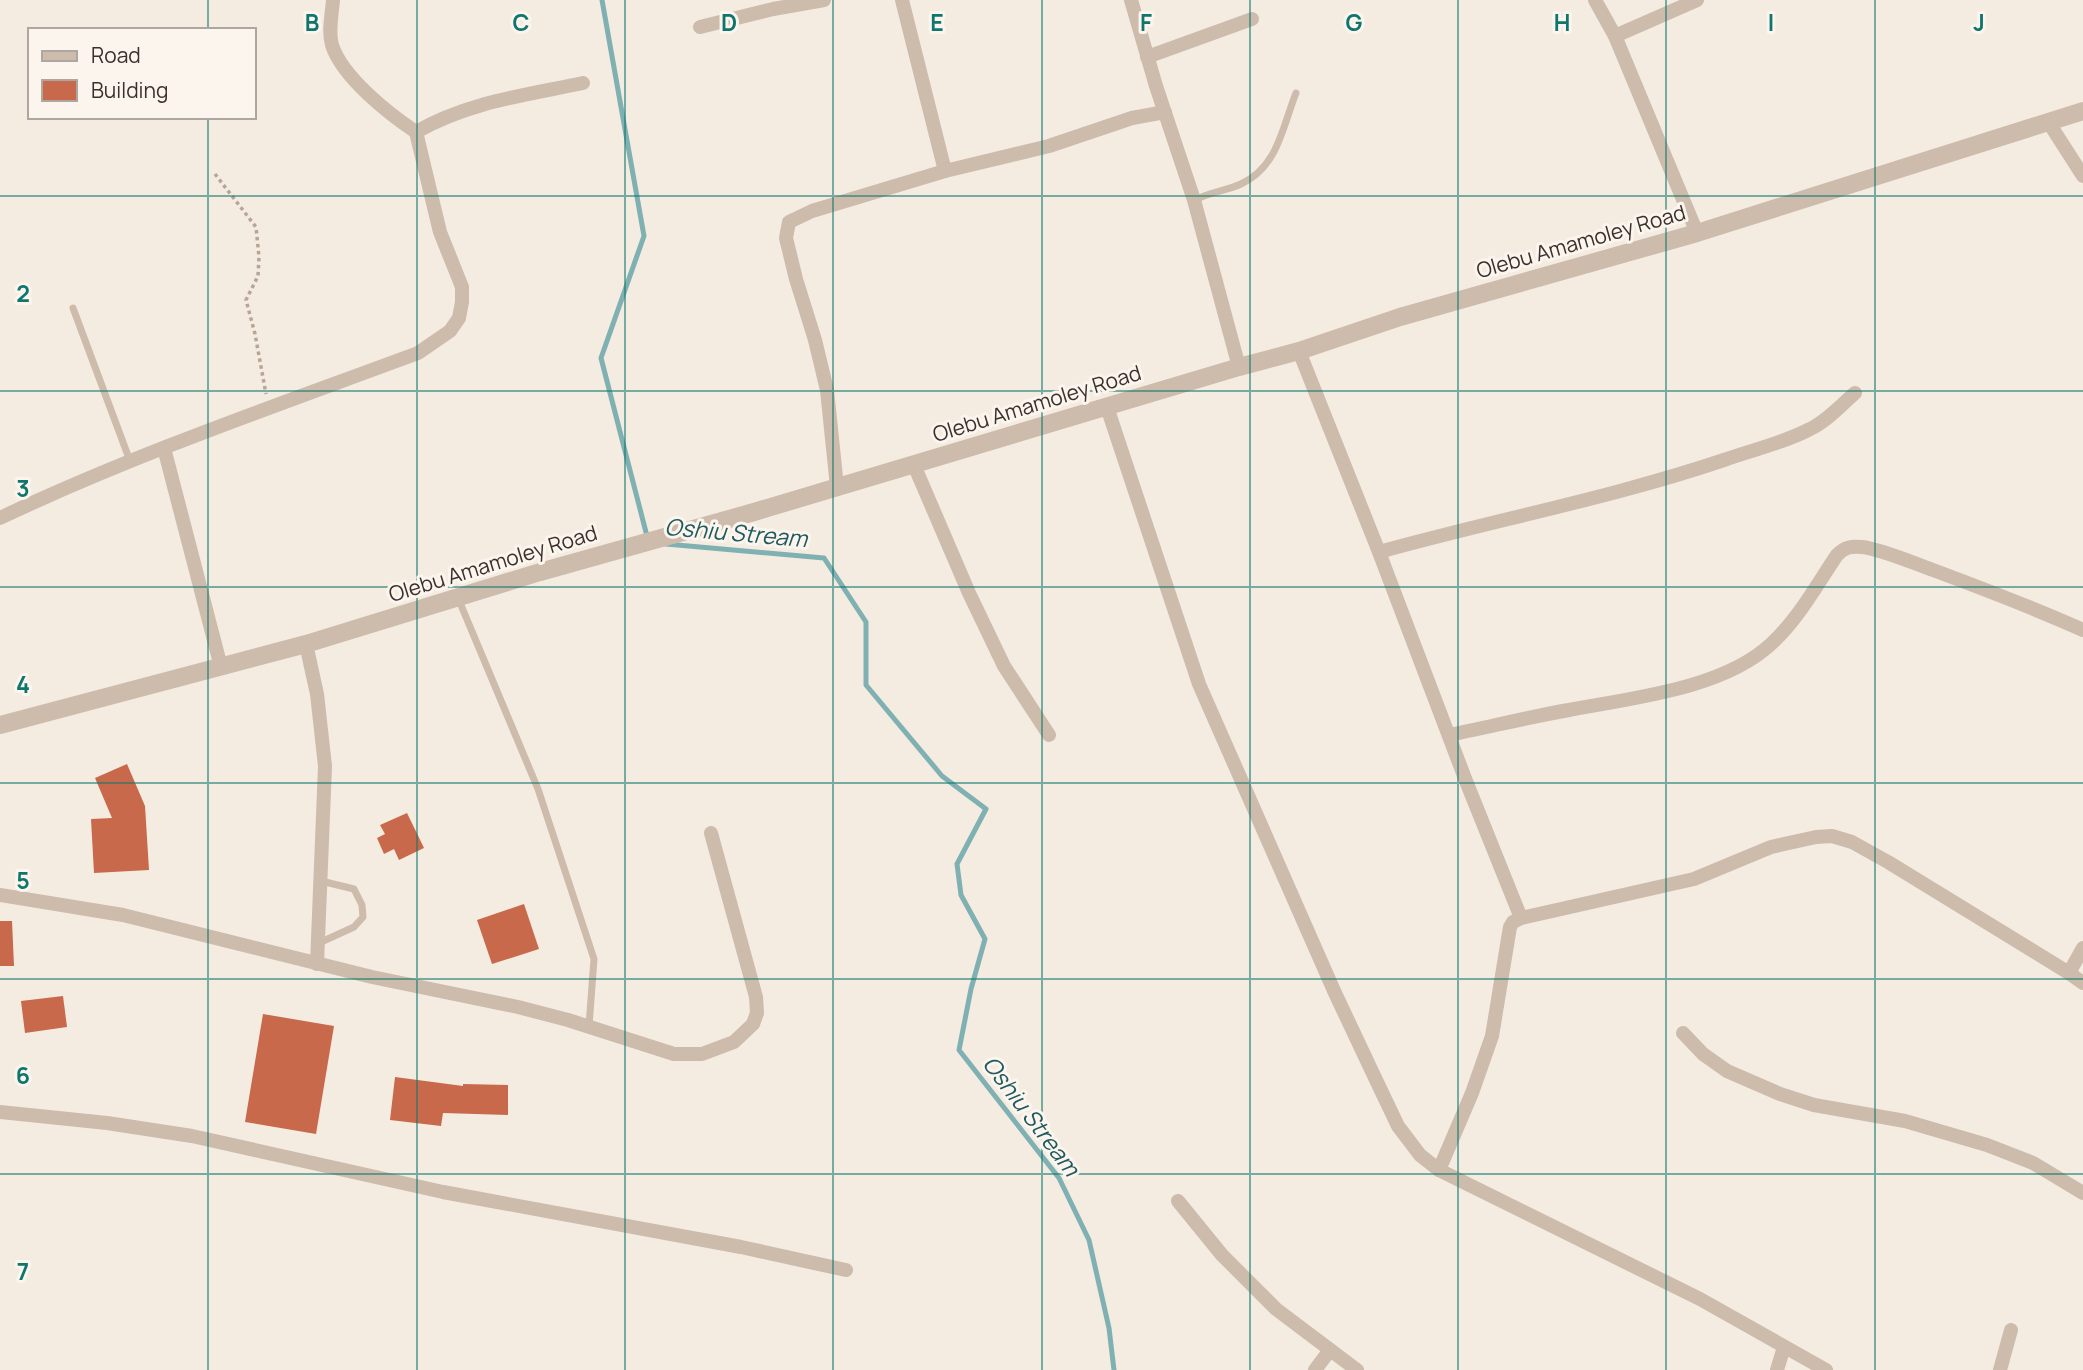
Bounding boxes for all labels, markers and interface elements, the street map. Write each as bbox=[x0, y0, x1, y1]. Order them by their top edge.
text: B bbox=[305, 6, 319, 38]
text: C bbox=[513, 6, 530, 38]
text: D bbox=[721, 6, 737, 38]
text: E bbox=[930, 6, 944, 38]
text: F bbox=[1140, 6, 1152, 38]
text: G bbox=[1346, 6, 1363, 38]
text: H bbox=[1554, 6, 1570, 38]
text: I bbox=[1768, 6, 1774, 38]
text: J bbox=[1973, 6, 1985, 38]
legend bbox=[28, 28, 256, 119]
text: Road bbox=[91, 41, 141, 69]
text: Building bbox=[91, 76, 168, 104]
street label: Olebu Amamoley Road bbox=[1473, 198, 1689, 284]
text: 2 bbox=[16, 277, 30, 309]
street label: Olebu Amamoley Road bbox=[929, 358, 1144, 448]
text: 3 bbox=[16, 472, 30, 504]
water label: Oshiu Stream bbox=[663, 510, 810, 554]
street label: Olebu Amamoley Road bbox=[385, 518, 600, 608]
text: 4 bbox=[16, 668, 30, 700]
text: 5 bbox=[16, 864, 30, 896]
water label: Oshiu Stream bbox=[976, 1049, 1088, 1183]
text: 6 bbox=[16, 1059, 30, 1091]
text: 7 bbox=[17, 1255, 29, 1287]

